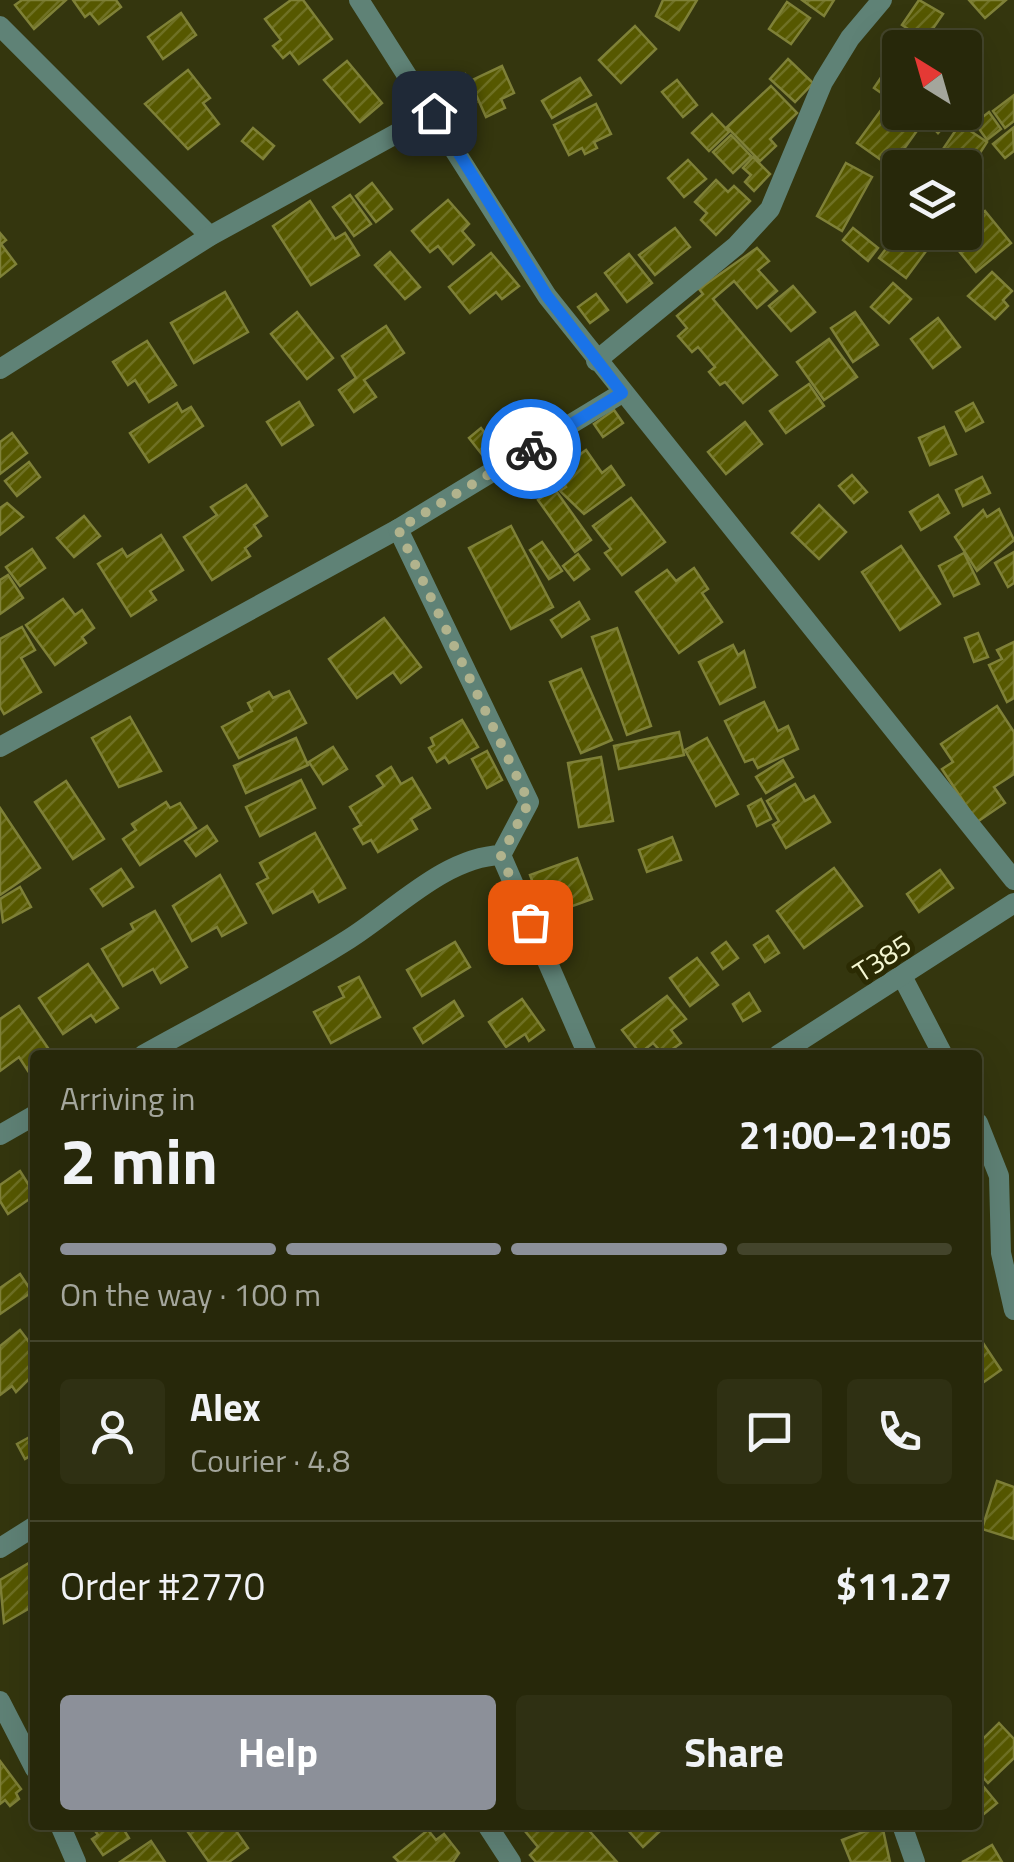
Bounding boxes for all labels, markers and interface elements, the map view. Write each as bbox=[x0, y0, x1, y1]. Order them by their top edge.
north arrow bbox=[882, 30, 982, 130]
map controls bbox=[882, 30, 982, 250]
pin bbox=[392, 71, 477, 156]
icon: home bbox=[407, 86, 462, 141]
button: layers bbox=[882, 150, 982, 250]
courier bbox=[481, 399, 581, 499]
icon: bike bbox=[504, 422, 559, 477]
pin bbox=[488, 880, 573, 965]
icon: bag bbox=[503, 895, 558, 950]
street label: T385 bbox=[844, 923, 919, 992]
text: Arriving in bbox=[60, 1074, 196, 1122]
text: 21:00–21:05 bbox=[739, 1106, 952, 1164]
text: 2 min bbox=[60, 1110, 218, 1209]
text: On the way · 100 m bbox=[60, 1270, 321, 1318]
text: Alex bbox=[190, 1378, 261, 1436]
button: person bbox=[60, 1379, 165, 1484]
button: chat bbox=[717, 1379, 822, 1484]
button: phone bbox=[847, 1379, 952, 1484]
text: Courier · 4.8 bbox=[190, 1436, 350, 1484]
text: Order #2770 bbox=[60, 1557, 265, 1615]
text: $11.27 bbox=[836, 1557, 952, 1615]
button: Help bbox=[60, 1695, 496, 1810]
button: Share bbox=[516, 1695, 952, 1810]

